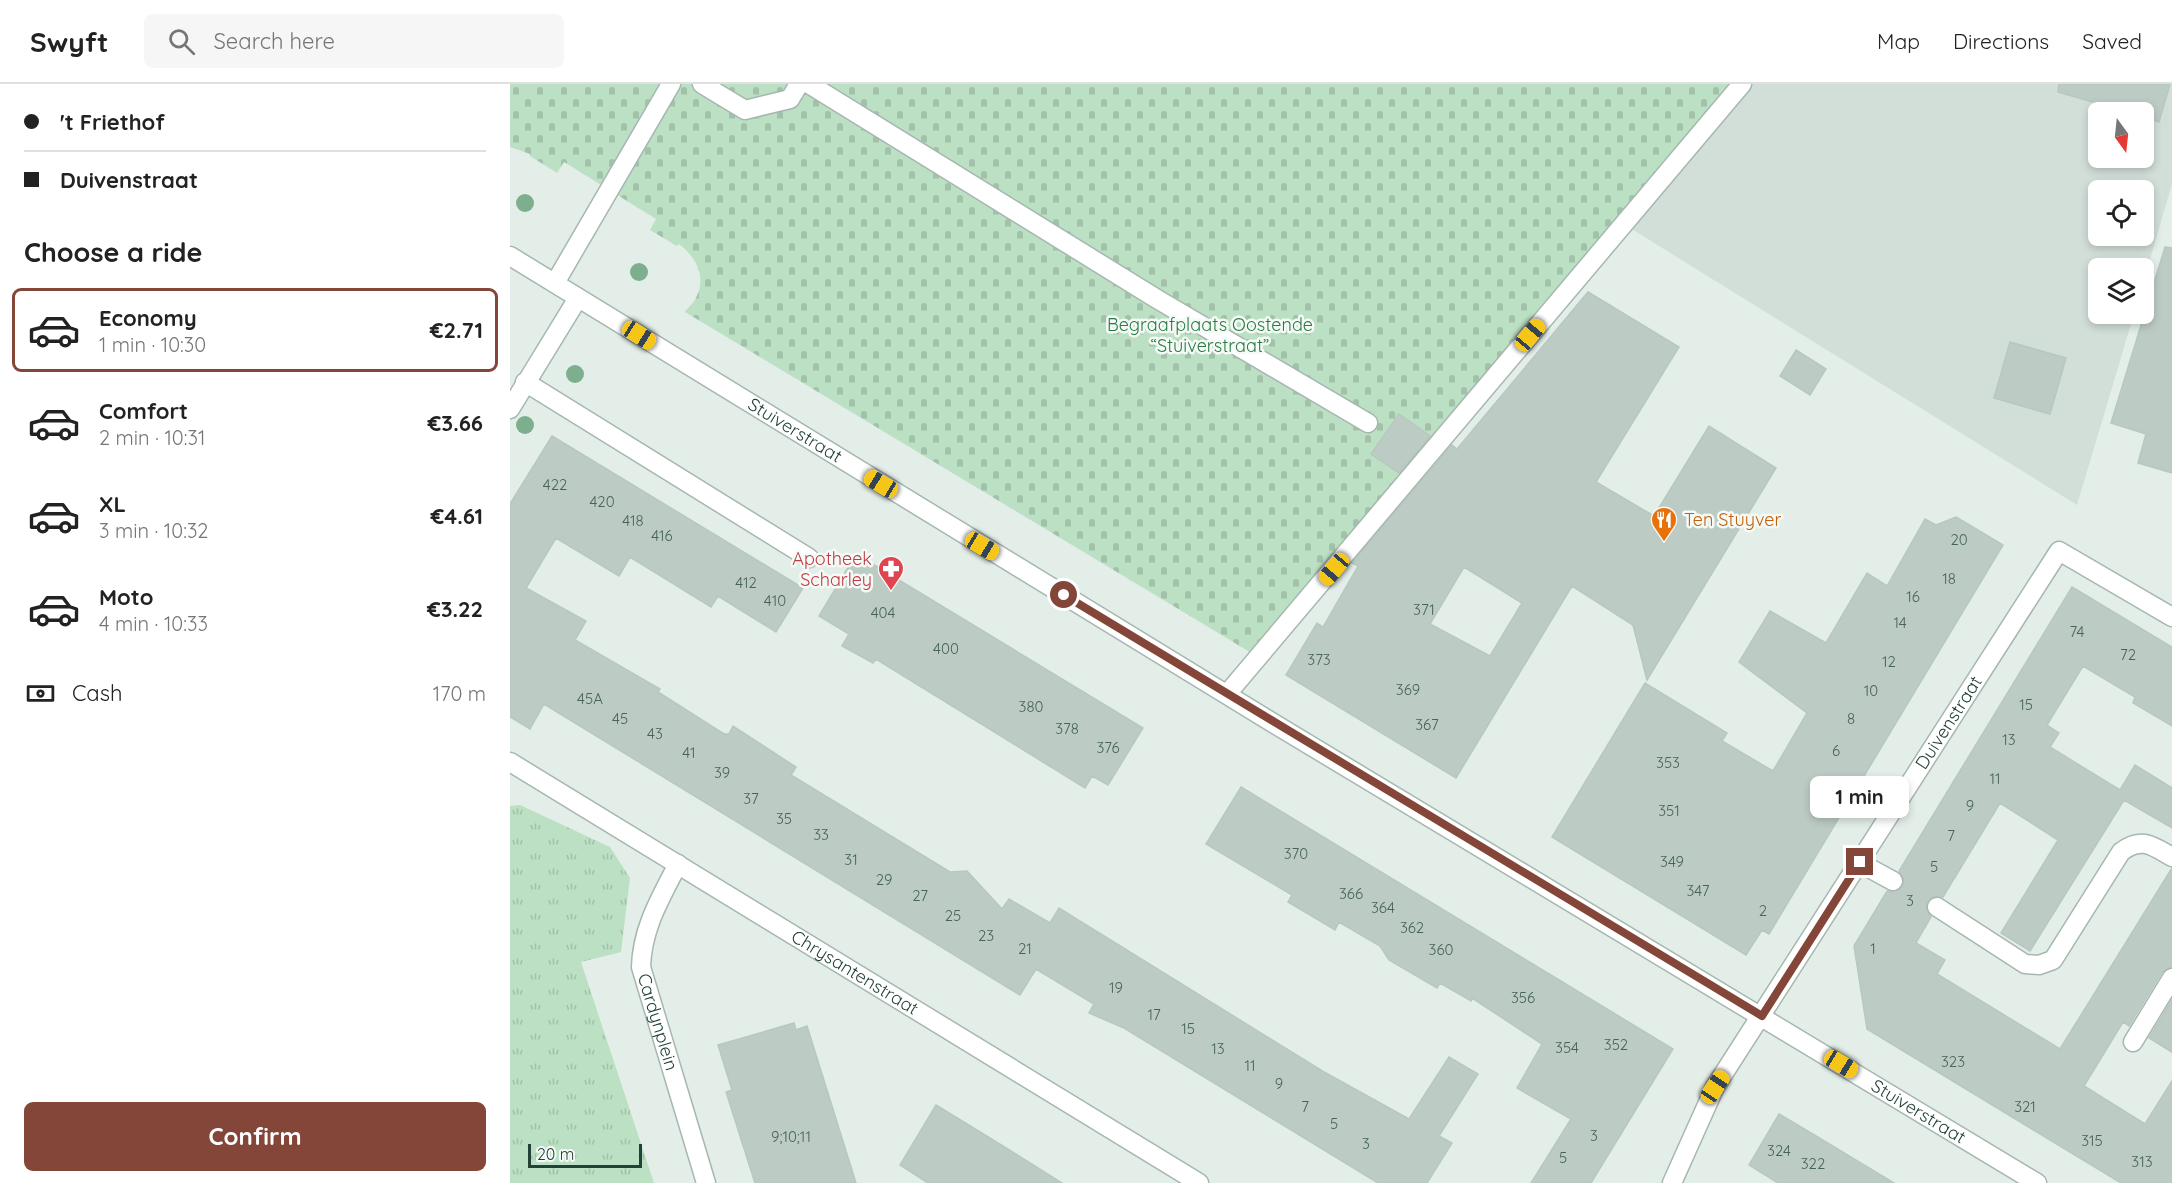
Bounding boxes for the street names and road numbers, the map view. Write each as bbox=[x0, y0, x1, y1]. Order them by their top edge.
street label: Stuiverstraat bbox=[744, 392, 846, 467]
street label: Duivenstraat bbox=[1910, 671, 1987, 774]
street label: Chrysantenstraat bbox=[787, 925, 923, 1020]
street label: Cardynplein bbox=[633, 971, 683, 1073]
street label: Stuiverstraat bbox=[1867, 1074, 1970, 1148]

